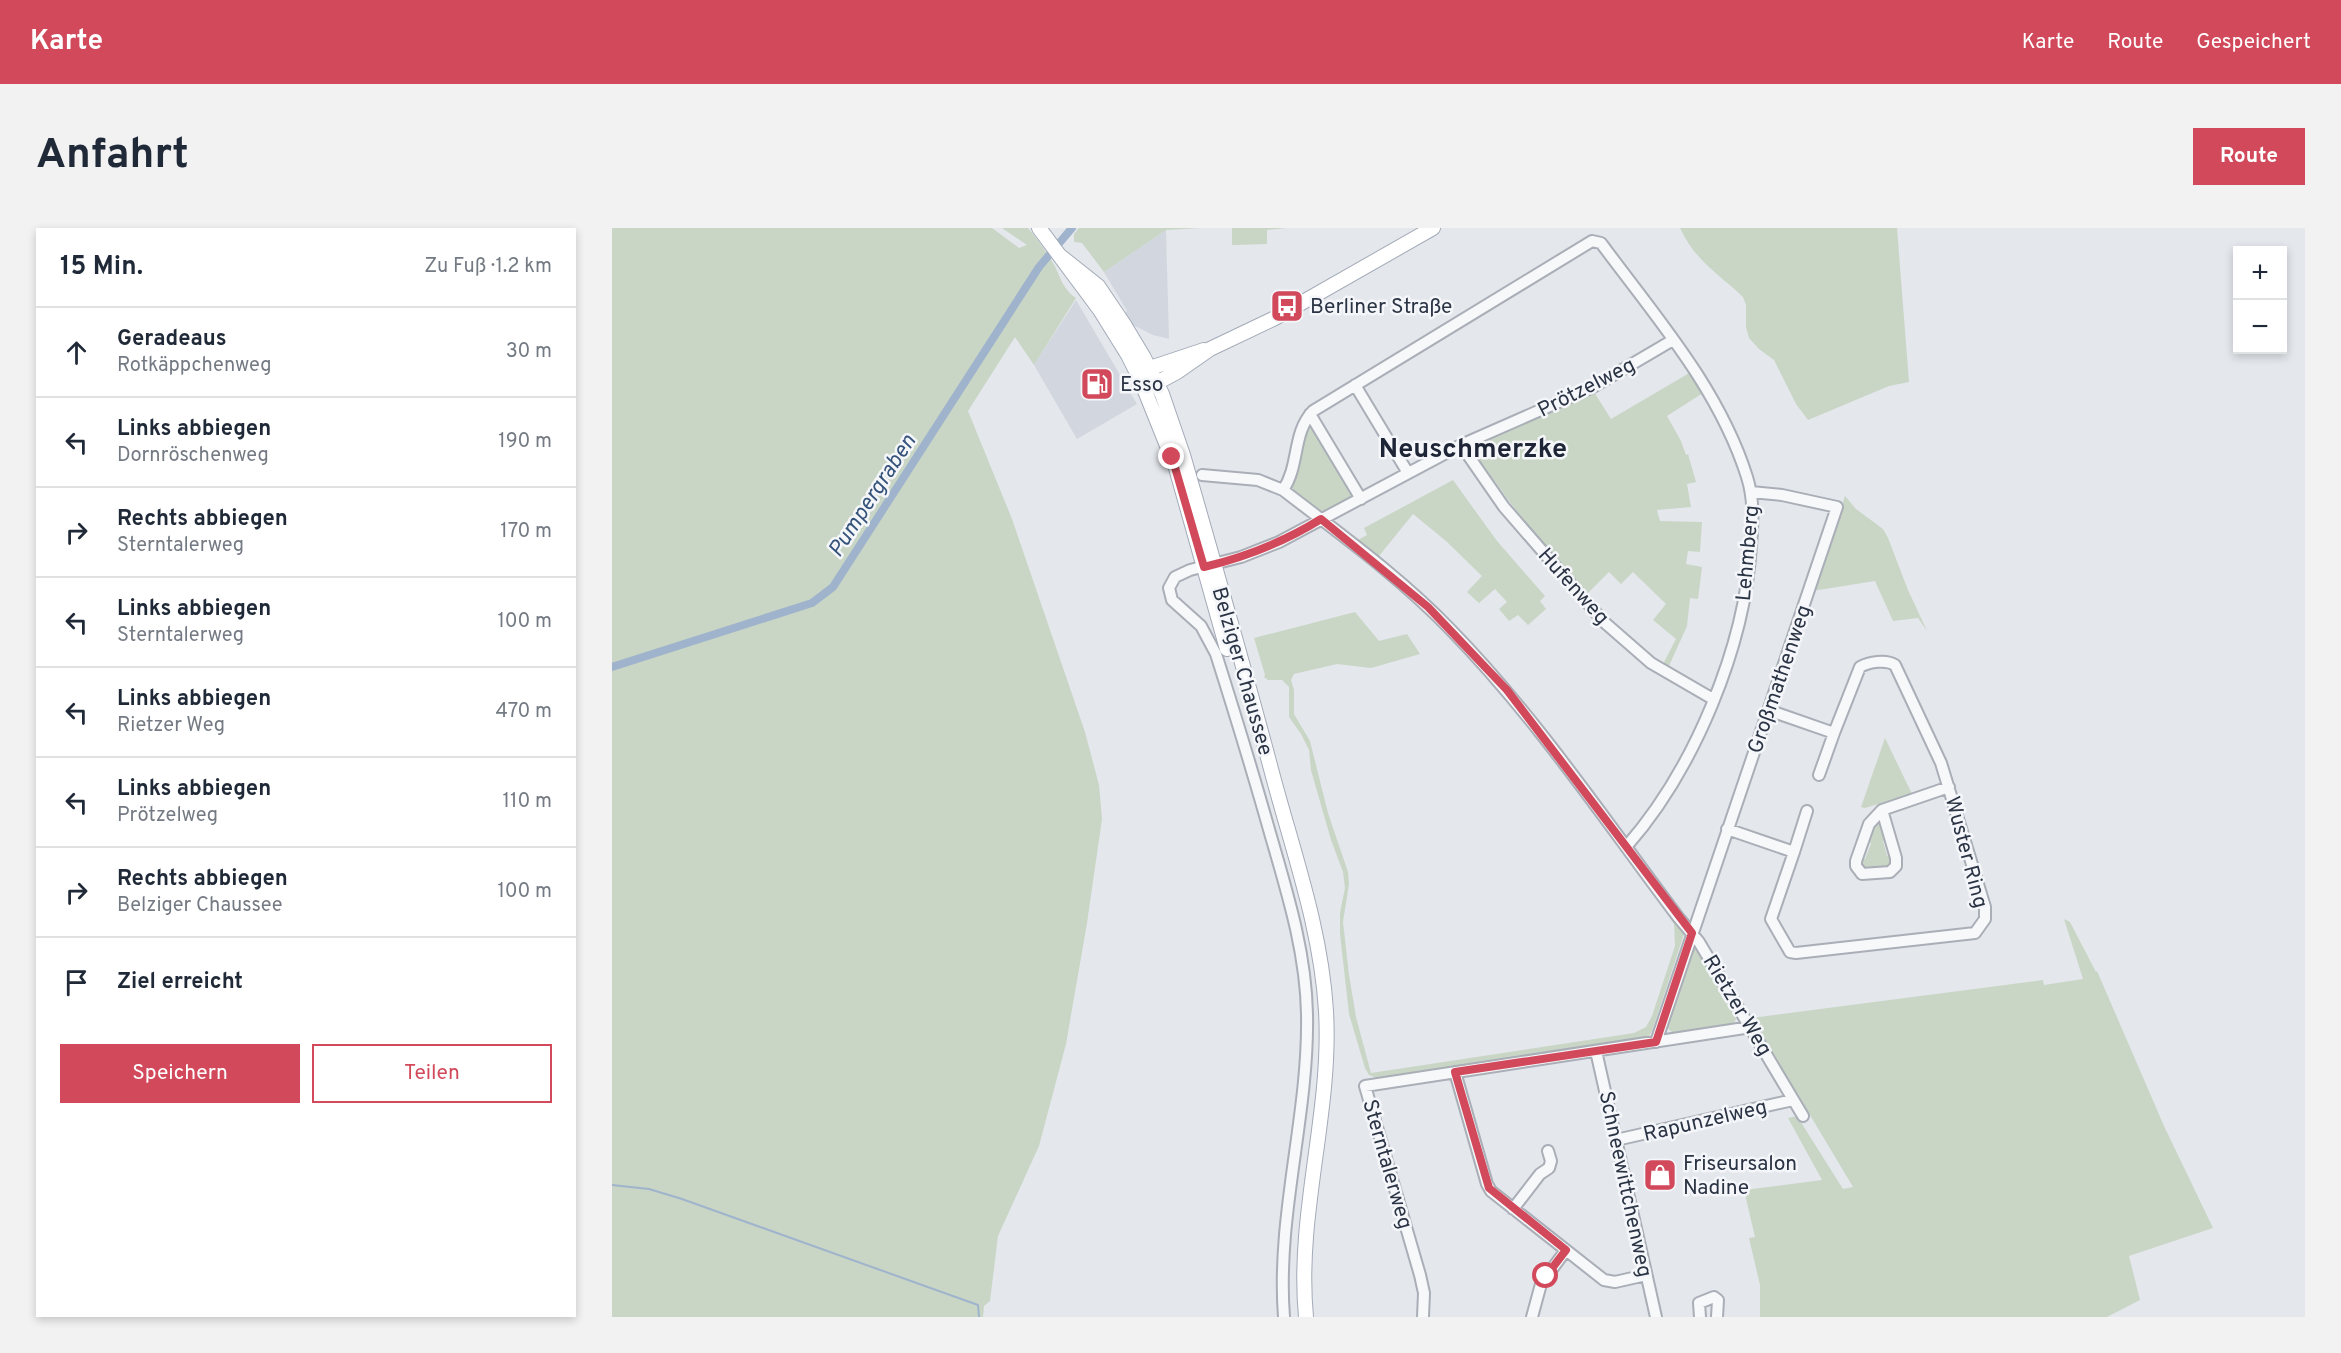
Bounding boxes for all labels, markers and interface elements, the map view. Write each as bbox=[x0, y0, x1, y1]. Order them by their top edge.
text: Karte bbox=[30, 24, 103, 60]
text: Karte bbox=[2022, 29, 2074, 56]
text: Route bbox=[2107, 29, 2163, 56]
text: Gespeichert bbox=[2196, 29, 2311, 56]
button: Route bbox=[2193, 128, 2305, 185]
text: Anfahrt bbox=[36, 130, 189, 183]
map controls bbox=[2233, 246, 2287, 354]
button: + bbox=[2233, 246, 2287, 300]
text: 15 Min. bbox=[60, 251, 143, 284]
text: Zu Fuß · 1.2 km bbox=[424, 254, 552, 280]
bus stop icon: Berliner Straße bbox=[1269, 288, 1305, 324]
place label: Berliner Straße bbox=[1310, 294, 1452, 321]
button: − bbox=[2233, 300, 2287, 354]
text: Geradeaus bbox=[117, 326, 227, 353]
icon: ahead bbox=[60, 336, 93, 369]
text: 30 m bbox=[506, 339, 552, 365]
street label: Prötzelweg bbox=[1533, 352, 1640, 424]
text: Rotkäppchenweg bbox=[117, 353, 271, 379]
fuel station icon: Esso bbox=[1079, 366, 1115, 402]
place label: Esso bbox=[1120, 372, 1163, 399]
text: Links abbiegen bbox=[117, 416, 271, 443]
icon: left bbox=[60, 426, 93, 459]
text: 190 m bbox=[498, 429, 552, 455]
water label: Pumpergraben bbox=[823, 430, 923, 563]
district label: Neuschmerzke bbox=[1379, 433, 1567, 467]
text: Dornröschenweg bbox=[117, 443, 269, 469]
route end bbox=[1158, 443, 1184, 469]
street label: Lehmberg bbox=[1731, 504, 1766, 602]
text: Rechts abbiegen bbox=[117, 506, 288, 533]
icon: right bbox=[60, 516, 93, 549]
text: 170 m bbox=[500, 519, 552, 545]
text: Sterntalerweg bbox=[117, 533, 244, 559]
street label: Hufenweg bbox=[1531, 543, 1615, 631]
street label: Belziger Chaussee bbox=[1205, 584, 1279, 759]
text: Links abbiegen bbox=[117, 596, 271, 623]
street label: Großmathenweg bbox=[1742, 602, 1818, 757]
icon: left bbox=[60, 606, 93, 639]
text: 100 m bbox=[497, 609, 552, 635]
text: Sterntalerweg bbox=[117, 623, 244, 649]
text: Links abbiegen bbox=[117, 686, 271, 713]
icon: left bbox=[60, 696, 93, 729]
text: 470 m bbox=[495, 699, 552, 725]
text: Rietzer Weg bbox=[117, 713, 225, 739]
text: Links abbiegen bbox=[117, 776, 271, 803]
icon: left bbox=[60, 786, 93, 819]
text: 110 m bbox=[503, 789, 552, 815]
street label: Wuster Ring bbox=[1938, 794, 1993, 911]
text: Prötzelweg bbox=[117, 803, 218, 829]
text: Rechts abbiegen bbox=[117, 866, 288, 893]
icon: right bbox=[60, 876, 93, 909]
text: 100 m bbox=[497, 879, 552, 905]
text: Belziger Chaussee bbox=[117, 893, 283, 919]
street label: Rietzer Weg bbox=[1696, 950, 1778, 1061]
icon: arrive bbox=[60, 966, 93, 999]
text: Ziel erreicht bbox=[117, 969, 243, 996]
button: Speichern bbox=[60, 1044, 300, 1103]
button: Teilen bbox=[312, 1044, 552, 1103]
street label: Schneewittchenweg bbox=[1592, 1089, 1657, 1280]
street label: Rapunzelweg bbox=[1641, 1094, 1770, 1149]
street label: Sterntalerweg bbox=[1355, 1097, 1418, 1232]
place label: Friseursalon Nadine bbox=[1683, 1151, 1797, 1202]
shop icon: Friseursalon Nadine bbox=[1642, 1157, 1678, 1193]
route start bbox=[1532, 1262, 1558, 1288]

